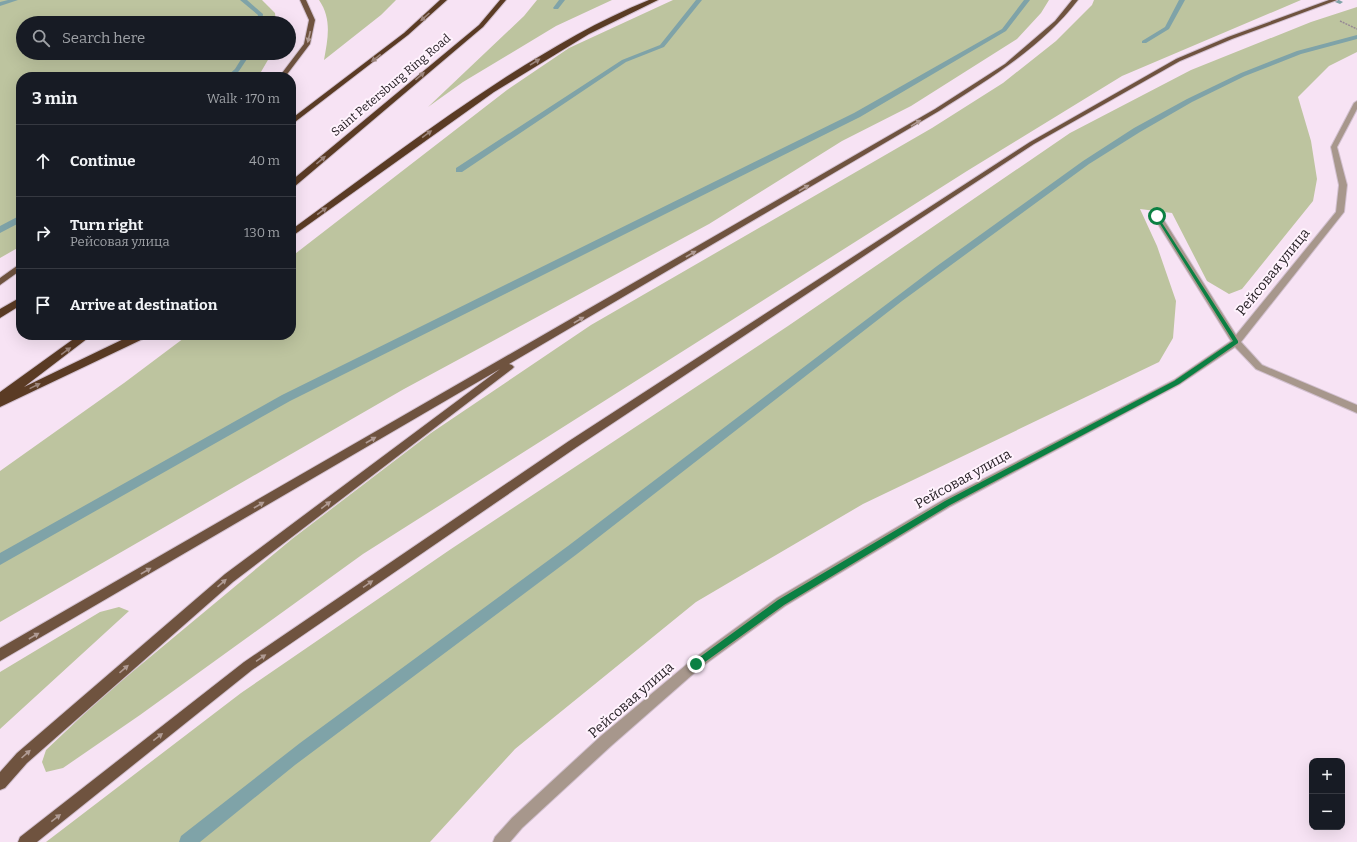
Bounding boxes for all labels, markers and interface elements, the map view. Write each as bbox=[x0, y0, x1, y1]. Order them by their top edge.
one-way arrow bbox=[420, 12, 430, 22]
search box bbox=[16, 16, 296, 60]
icon: search bbox=[30, 27, 52, 49]
text: Search here bbox=[62, 29, 145, 47]
one-way arrow bbox=[305, 31, 311, 43]
street label: Saint Petersburg Ring Road bbox=[329, 31, 453, 139]
one-way arrow bbox=[370, 54, 381, 62]
one-way arrow bbox=[530, 58, 540, 66]
one-way arrow bbox=[415, 72, 426, 81]
text: 3 min bbox=[32, 88, 77, 109]
text: Walk · 170 m bbox=[207, 91, 280, 106]
one-way arrow bbox=[910, 119, 922, 126]
one-way arrow bbox=[422, 130, 433, 138]
icon: ahead bbox=[32, 150, 54, 172]
text: Continue bbox=[70, 152, 136, 170]
text: 40 m bbox=[249, 153, 280, 168]
one-way arrow bbox=[315, 156, 326, 165]
one-way arrow bbox=[798, 185, 809, 192]
one-way arrow bbox=[317, 207, 328, 215]
route start bbox=[1148, 207, 1166, 225]
text: Turn right bbox=[70, 216, 143, 234]
icon: right bbox=[32, 222, 54, 244]
text: 130 m bbox=[244, 225, 280, 240]
street label: Рейсовая улица bbox=[1233, 225, 1314, 319]
text: Рейсовая улица bbox=[70, 234, 170, 249]
one-way arrow bbox=[685, 250, 697, 257]
icon: arrive bbox=[32, 294, 54, 316]
text: Arrive at destination bbox=[70, 296, 217, 314]
one-way arrow bbox=[573, 316, 585, 323]
one-way arrow bbox=[60, 346, 71, 355]
one-way arrow bbox=[29, 383, 41, 389]
one-way arrow bbox=[365, 437, 377, 444]
street label: Рейсовая улица bbox=[912, 445, 1014, 512]
one-way arrow bbox=[320, 501, 331, 509]
one-way arrow bbox=[253, 502, 265, 509]
one-way arrow bbox=[140, 567, 152, 574]
one-way arrow bbox=[217, 579, 227, 588]
one-way arrow bbox=[363, 580, 373, 588]
one-way arrow bbox=[28, 632, 40, 639]
one-way arrow bbox=[256, 654, 266, 662]
route end bbox=[687, 655, 705, 673]
street label: Рейсовая улица bbox=[585, 658, 677, 742]
one-way arrow bbox=[119, 664, 129, 673]
one-way arrow bbox=[153, 733, 164, 742]
one-way arrow bbox=[21, 750, 31, 759]
map controls bbox=[1309, 758, 1345, 830]
button: + bbox=[1309, 758, 1345, 794]
button: − bbox=[1309, 794, 1345, 830]
one-way arrow bbox=[50, 814, 61, 822]

